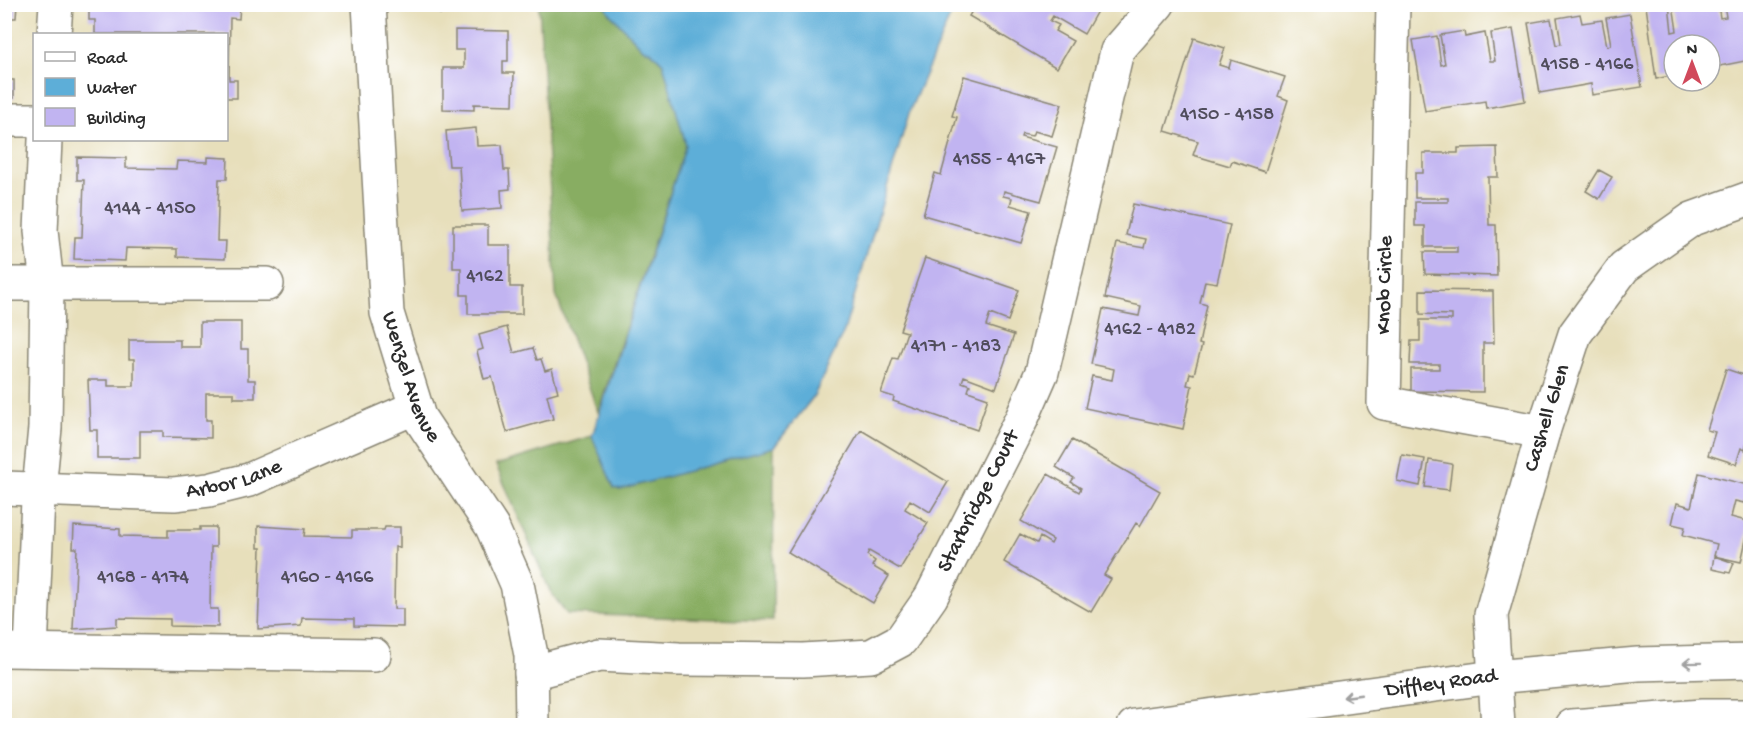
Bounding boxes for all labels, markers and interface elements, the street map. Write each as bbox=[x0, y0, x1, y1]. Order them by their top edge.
legend bbox=[33, 33, 228, 141]
north arrow bbox=[1662, 33, 1722, 93]
text: N bbox=[1687, 42, 1698, 61]
text: Road bbox=[87, 49, 128, 70]
house number: 4158 - 4166 bbox=[1541, 54, 1634, 77]
text: Water bbox=[87, 79, 137, 100]
house number: 4150 - 4158 bbox=[1180, 104, 1274, 127]
text: Building bbox=[86, 109, 146, 130]
house number: 4155 - 4167 bbox=[953, 149, 1046, 172]
house number: 4144 - 4150 bbox=[104, 198, 196, 221]
street label: Knob Circle bbox=[1372, 235, 1400, 335]
house number: 4162 bbox=[466, 266, 504, 289]
street label: Wenzel Avenue bbox=[374, 309, 446, 449]
house number: 4162 - 4182 bbox=[1104, 319, 1196, 342]
house number: 4171 - 4183 bbox=[911, 336, 1001, 359]
street label: Cashell Glen bbox=[1519, 361, 1577, 475]
street label: Starbridge Court bbox=[933, 424, 1027, 577]
street label: Arbor Lane bbox=[185, 454, 287, 506]
house number: 4168 - 4174 bbox=[97, 567, 189, 590]
house number: 4160 - 4166 bbox=[281, 567, 374, 590]
one-way arrow bbox=[1683, 657, 1703, 669]
street label: Diffley Road bbox=[1381, 663, 1501, 705]
one-way arrow bbox=[1342, 691, 1362, 702]

